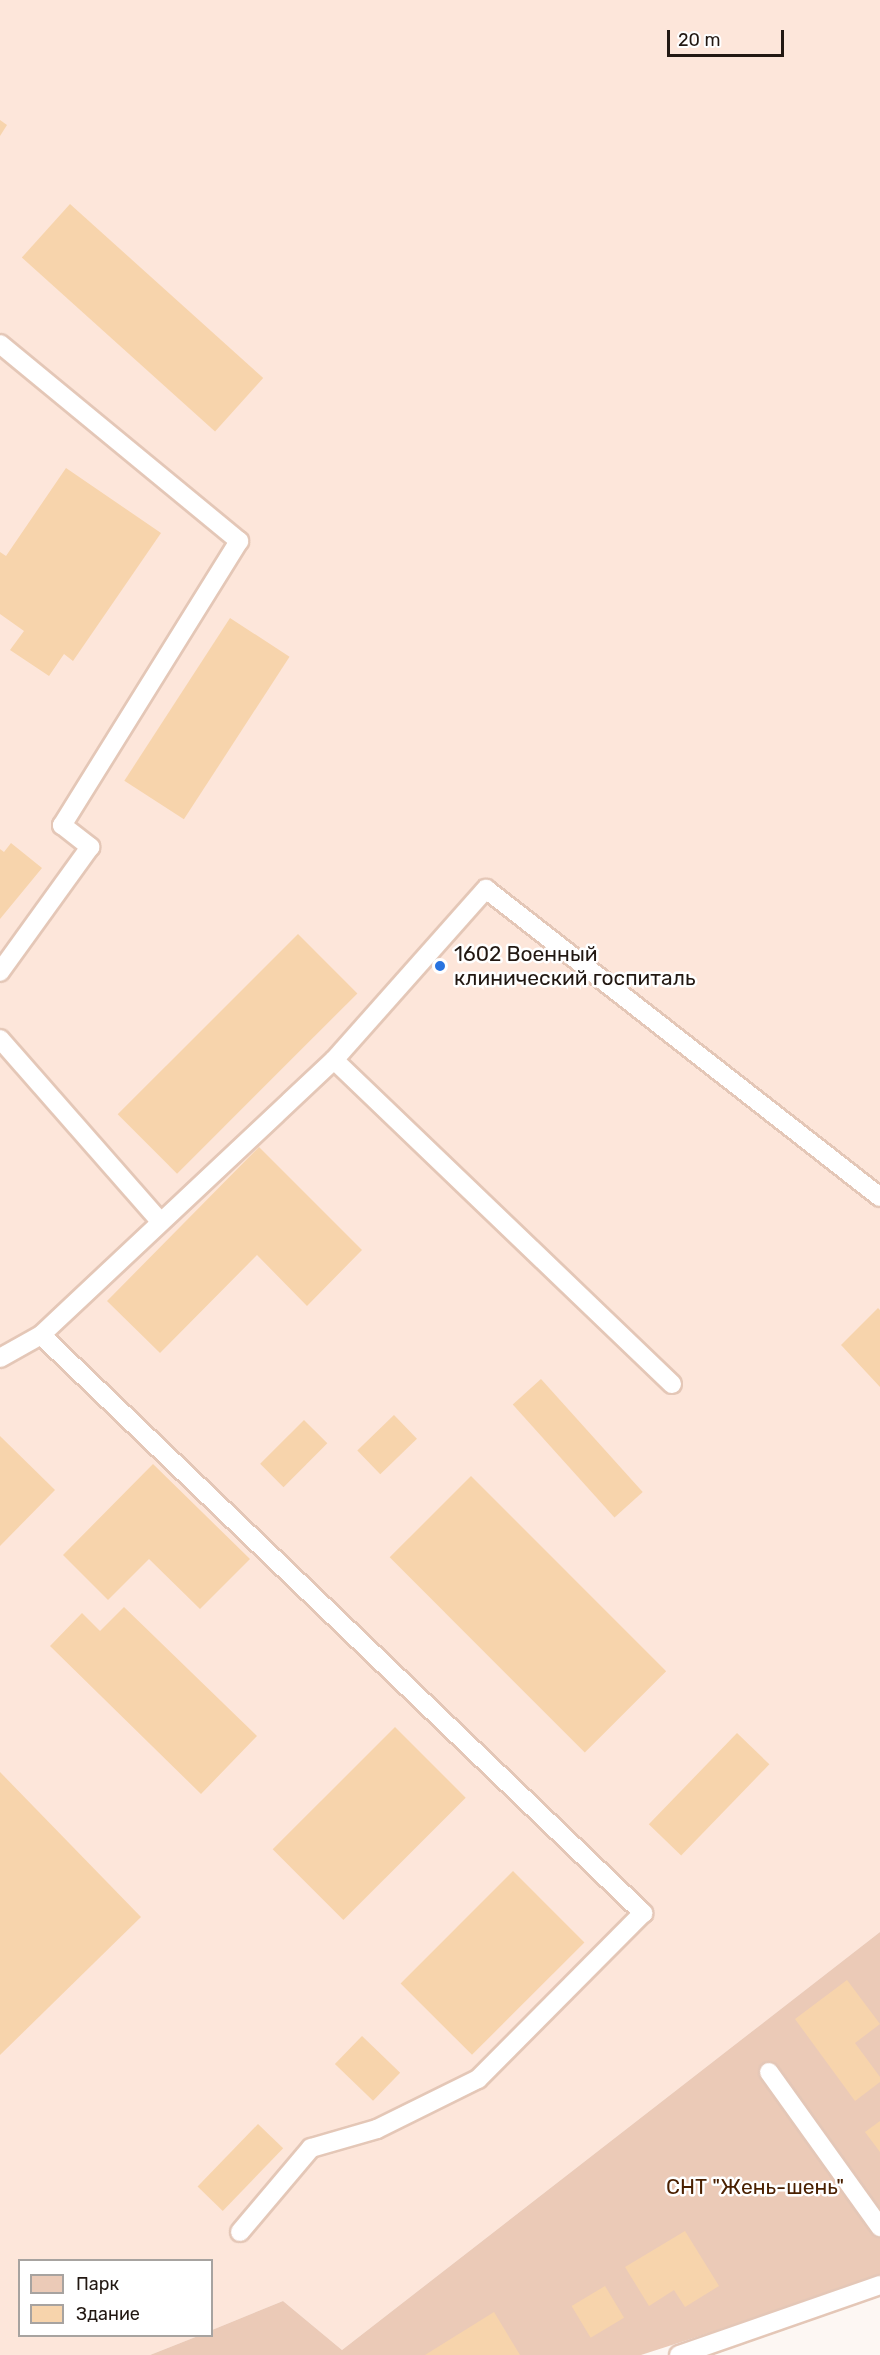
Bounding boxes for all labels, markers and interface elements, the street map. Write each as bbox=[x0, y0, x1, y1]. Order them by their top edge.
scale bar bbox=[670, 18, 787, 56]
text: 20 m bbox=[678, 29, 720, 51]
place label: 1602 Военный клинический госпиталь bbox=[454, 941, 695, 991]
marker: 1602 Военный клинический госпиталь bbox=[431, 957, 449, 975]
park label: СНТ "Жень-шень" bbox=[666, 2174, 844, 2200]
legend bbox=[18, 2259, 213, 2337]
text: Парк bbox=[76, 2273, 119, 2295]
text: Здание bbox=[76, 2303, 140, 2325]

